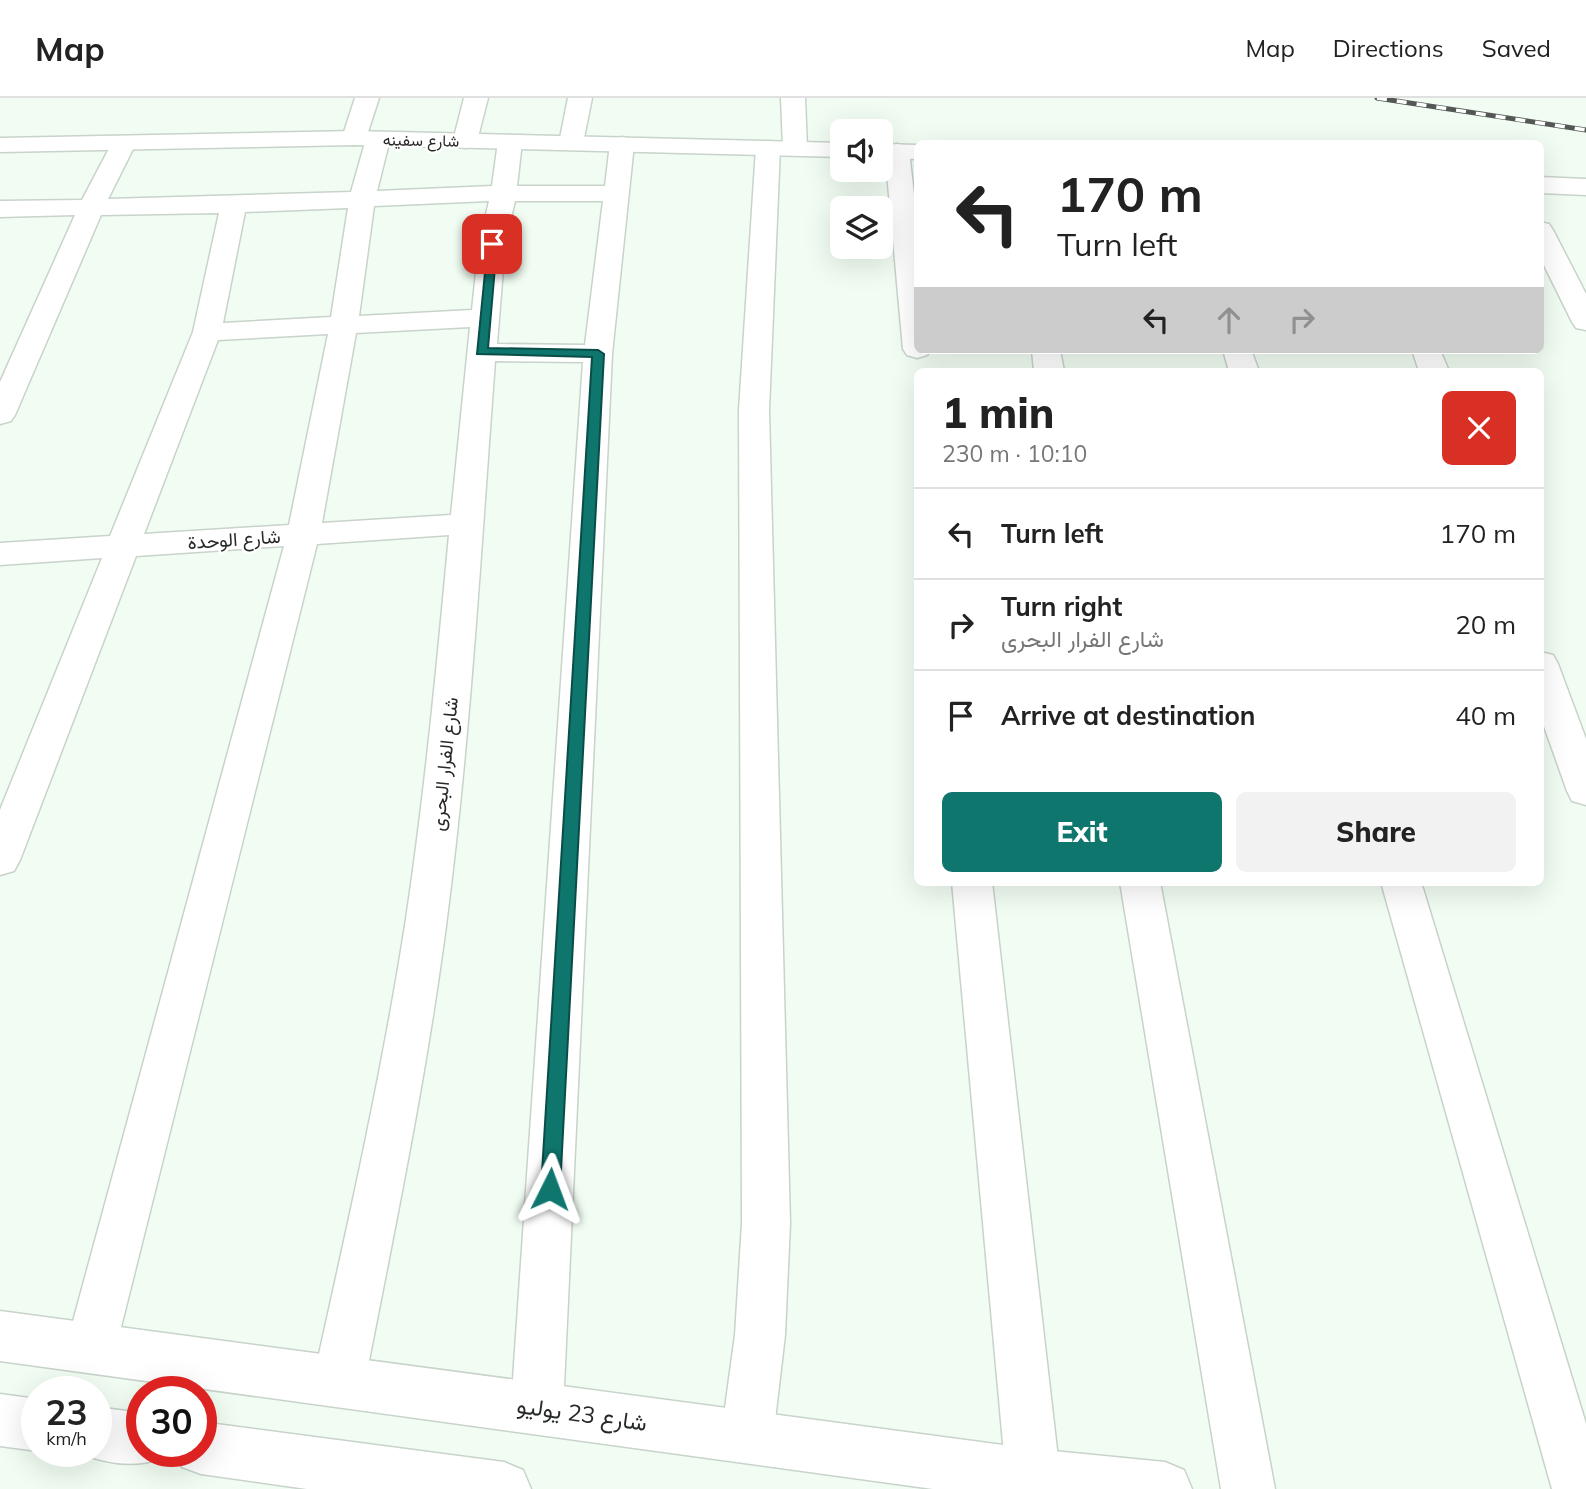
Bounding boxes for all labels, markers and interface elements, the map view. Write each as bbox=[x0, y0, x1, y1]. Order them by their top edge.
text: Map bbox=[35, 28, 105, 69]
text: Map bbox=[1245, 33, 1295, 63]
text: Directions bbox=[1333, 33, 1444, 63]
text: Saved bbox=[1482, 33, 1551, 63]
map controls bbox=[830, 119, 893, 259]
button: sound bbox=[830, 119, 893, 182]
street label: شارع سفينه bbox=[383, 129, 459, 153]
text: 170 m bbox=[1057, 163, 1203, 224]
icon: left bbox=[942, 168, 1033, 259]
button: layers bbox=[830, 196, 893, 259]
pin bbox=[462, 214, 522, 274]
text: Turn left bbox=[1057, 224, 1177, 264]
icon: arrive bbox=[473, 225, 511, 263]
icon: left bbox=[1137, 301, 1175, 339]
icon: ahead bbox=[1210, 301, 1248, 339]
icon: right bbox=[1283, 301, 1321, 339]
text: 1 min bbox=[942, 386, 1055, 439]
button: close bbox=[1442, 391, 1516, 465]
text: 230 m · 10:10 bbox=[942, 439, 1087, 468]
icon: left bbox=[942, 515, 980, 553]
text: Turn left bbox=[1001, 517, 1103, 550]
text: 170 m bbox=[1440, 517, 1516, 550]
street label: شارع الوحدة bbox=[187, 524, 281, 555]
text: Turn right bbox=[1001, 590, 1122, 623]
icon: right bbox=[942, 606, 980, 644]
text: 20 m bbox=[1455, 608, 1516, 641]
text: شارع الفرار البحرى bbox=[1001, 624, 1164, 653]
street label: شارع الفرار البحرى bbox=[425, 696, 464, 832]
icon: arrive bbox=[942, 697, 980, 735]
text: Arrive at destination bbox=[1001, 699, 1256, 732]
text: 40 m bbox=[1455, 699, 1516, 732]
button: Exit bbox=[942, 792, 1222, 872]
button: Share bbox=[1236, 792, 1516, 872]
position arrow bbox=[513, 1152, 587, 1226]
speed limit sign: 30 bbox=[126, 1376, 217, 1467]
text: 23 bbox=[45, 1390, 88, 1434]
street label: شارع 23 يوليو bbox=[515, 1390, 649, 1439]
text: km/h bbox=[46, 1427, 87, 1450]

